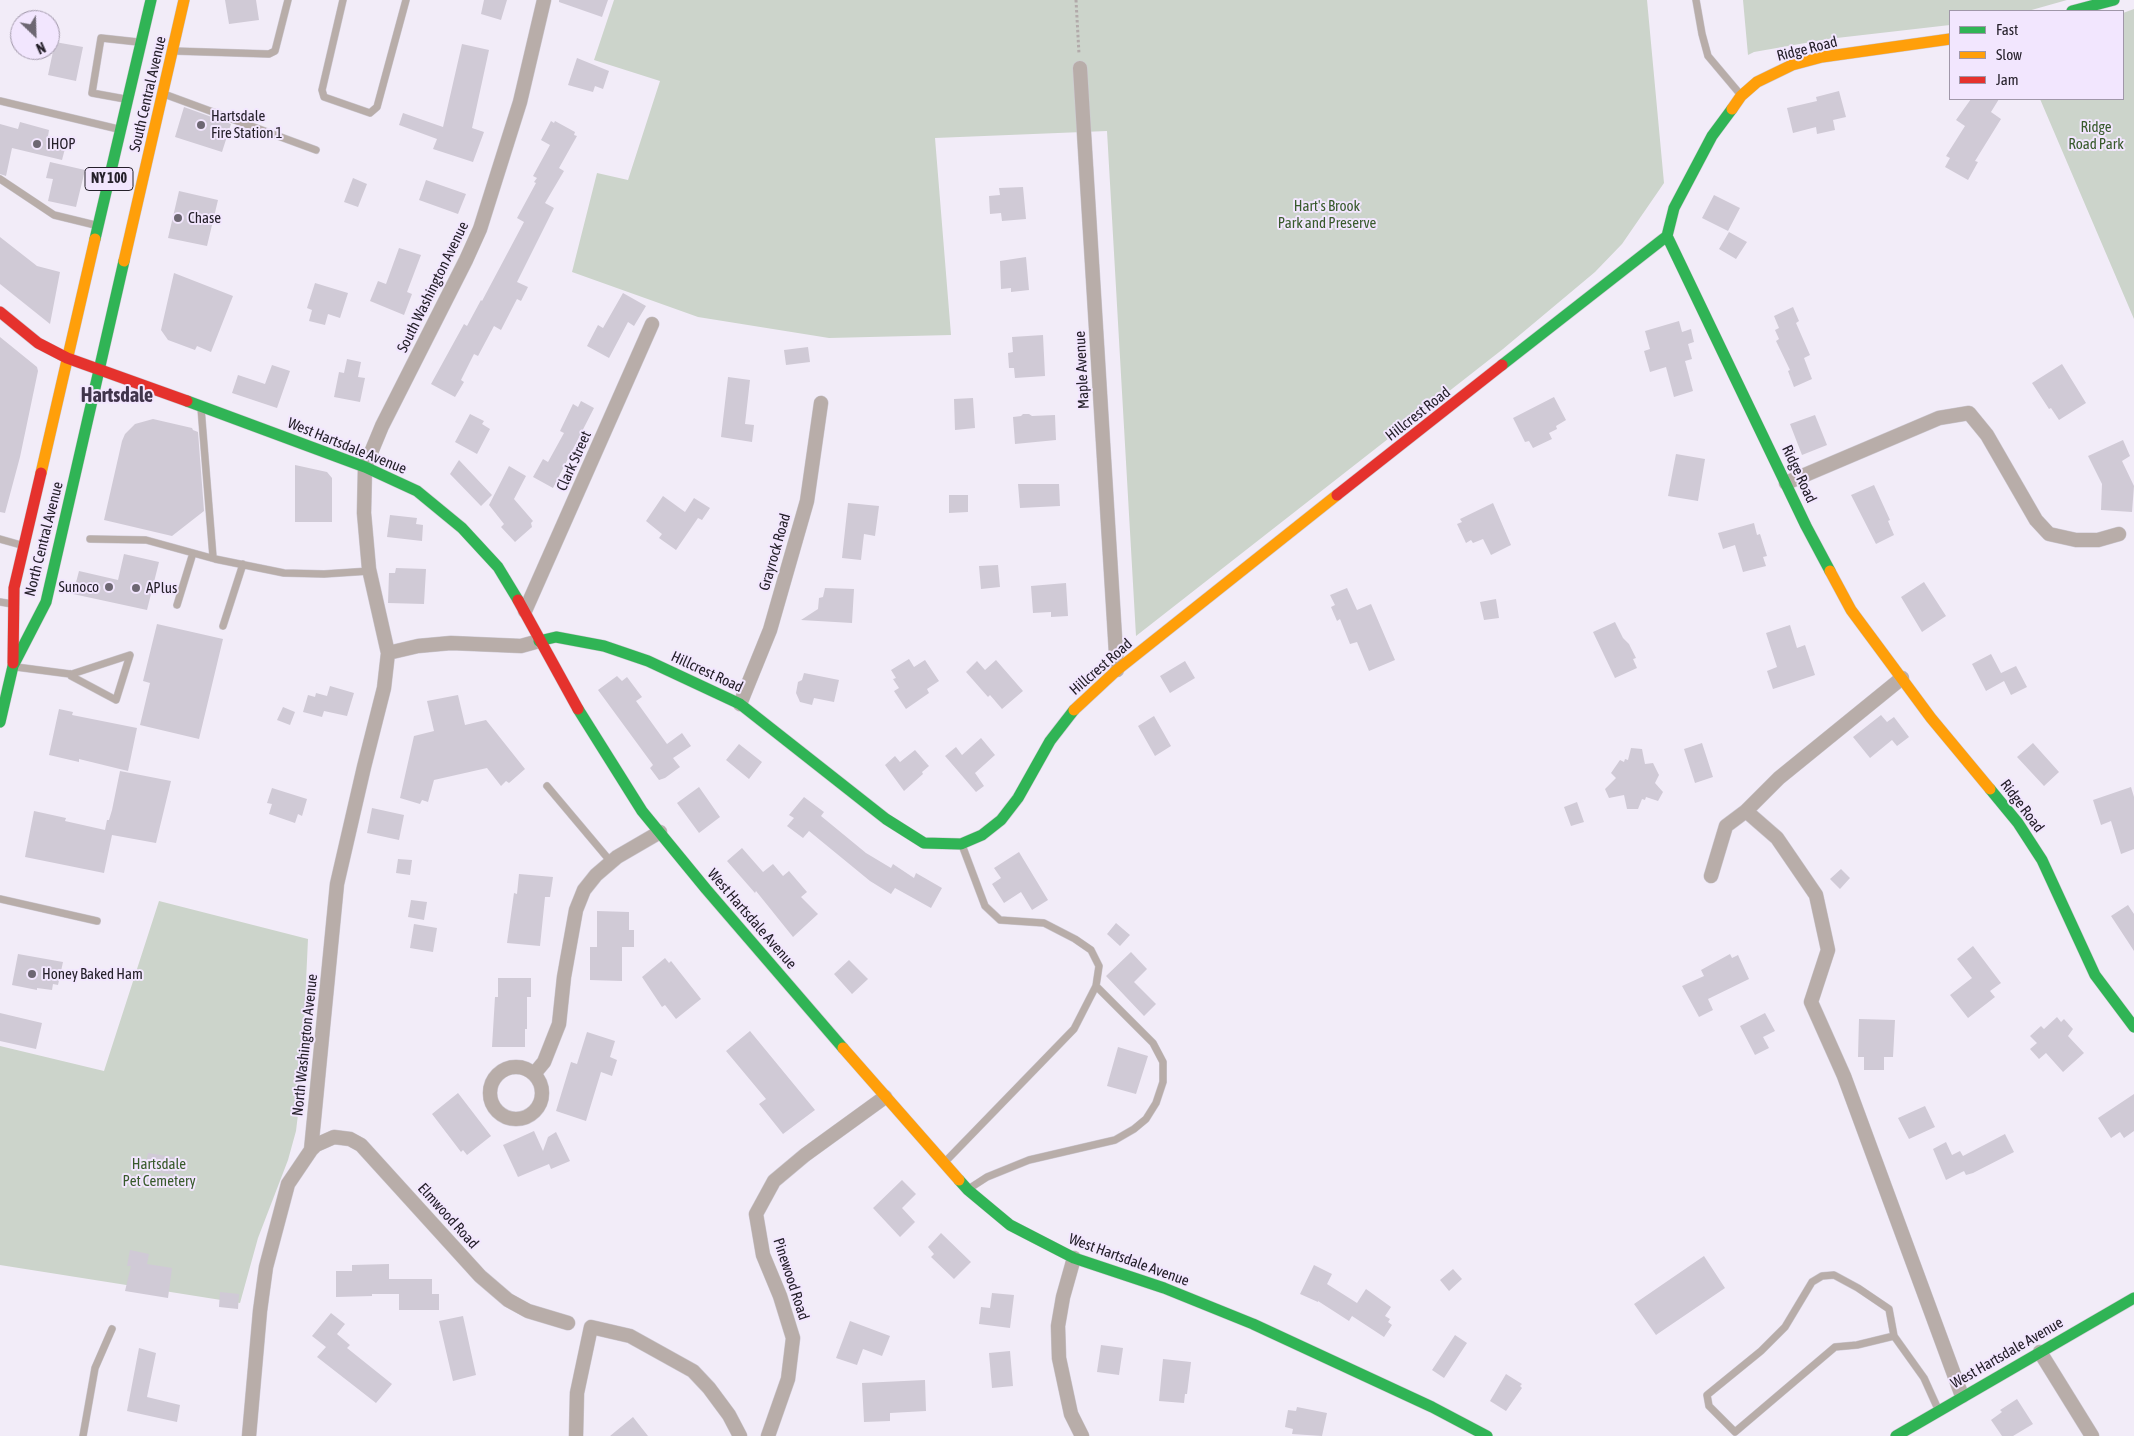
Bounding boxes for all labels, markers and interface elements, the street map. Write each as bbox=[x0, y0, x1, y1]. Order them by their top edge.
north arrow bbox=[10, 10, 60, 60]
legend bbox=[1949, 10, 2124, 100]
text: Fast bbox=[1996, 21, 2018, 38]
street label: Ridge Road bbox=[1775, 33, 1839, 65]
street label: South Central Avenue bbox=[126, 34, 170, 154]
text: N bbox=[34, 39, 48, 57]
text: Slow bbox=[1996, 46, 2022, 63]
text: Jam bbox=[1996, 71, 2019, 88]
place label: Hartsdale Fire Station 1 bbox=[211, 107, 283, 142]
park label: Ridge Road Park bbox=[2068, 118, 2124, 153]
marker: Hartsdale Fire Station 1 bbox=[195, 119, 207, 131]
place label: IHOP bbox=[47, 135, 76, 153]
marker: IHOP bbox=[31, 138, 43, 150]
road number: NY 100 bbox=[85, 168, 133, 190]
park label: Hart's Brook Park and Preserve bbox=[1278, 197, 1376, 232]
place label: Chase bbox=[188, 209, 221, 227]
marker: Chase bbox=[172, 212, 184, 224]
street label: South Washington Avenue bbox=[393, 219, 473, 355]
street label: Maple Avenue bbox=[1071, 330, 1093, 410]
street label: Hillcrest Road bbox=[1382, 383, 1454, 445]
district label: Hartsdale bbox=[81, 384, 153, 408]
street label: West Hartsdale Avenue bbox=[285, 414, 409, 478]
street label: Clark Street bbox=[553, 428, 595, 494]
street label: Ridge Road bbox=[1778, 442, 1820, 506]
street label: North Central Avenue bbox=[21, 480, 67, 598]
street label: Grayrock Road bbox=[755, 511, 795, 593]
place label: Sunoco bbox=[59, 578, 99, 596]
place label: APlus bbox=[146, 579, 177, 597]
marker: Sunoco bbox=[103, 581, 115, 593]
marker: APlus bbox=[130, 582, 142, 594]
street label: Hillcrest Road bbox=[1066, 635, 1136, 699]
street label: Hillcrest Road bbox=[668, 648, 746, 696]
street label: Ridge Road bbox=[1996, 776, 2048, 836]
street label: West Hartsdale Avenue bbox=[704, 865, 800, 973]
place label: Honey Baked Ham bbox=[42, 965, 143, 983]
marker: Honey Baked Ham bbox=[26, 968, 38, 980]
street label: North Washington Avenue bbox=[289, 973, 321, 1117]
park label: Hartsdale Pet Cemetery bbox=[122, 1155, 196, 1190]
street label: Elmwood Road bbox=[414, 1180, 482, 1252]
street label: West Hartsdale Avenue bbox=[1066, 1230, 1192, 1290]
street label: Pinewood Road bbox=[769, 1236, 813, 1322]
street label: West Hartsdale Avenue bbox=[1948, 1314, 2066, 1392]

